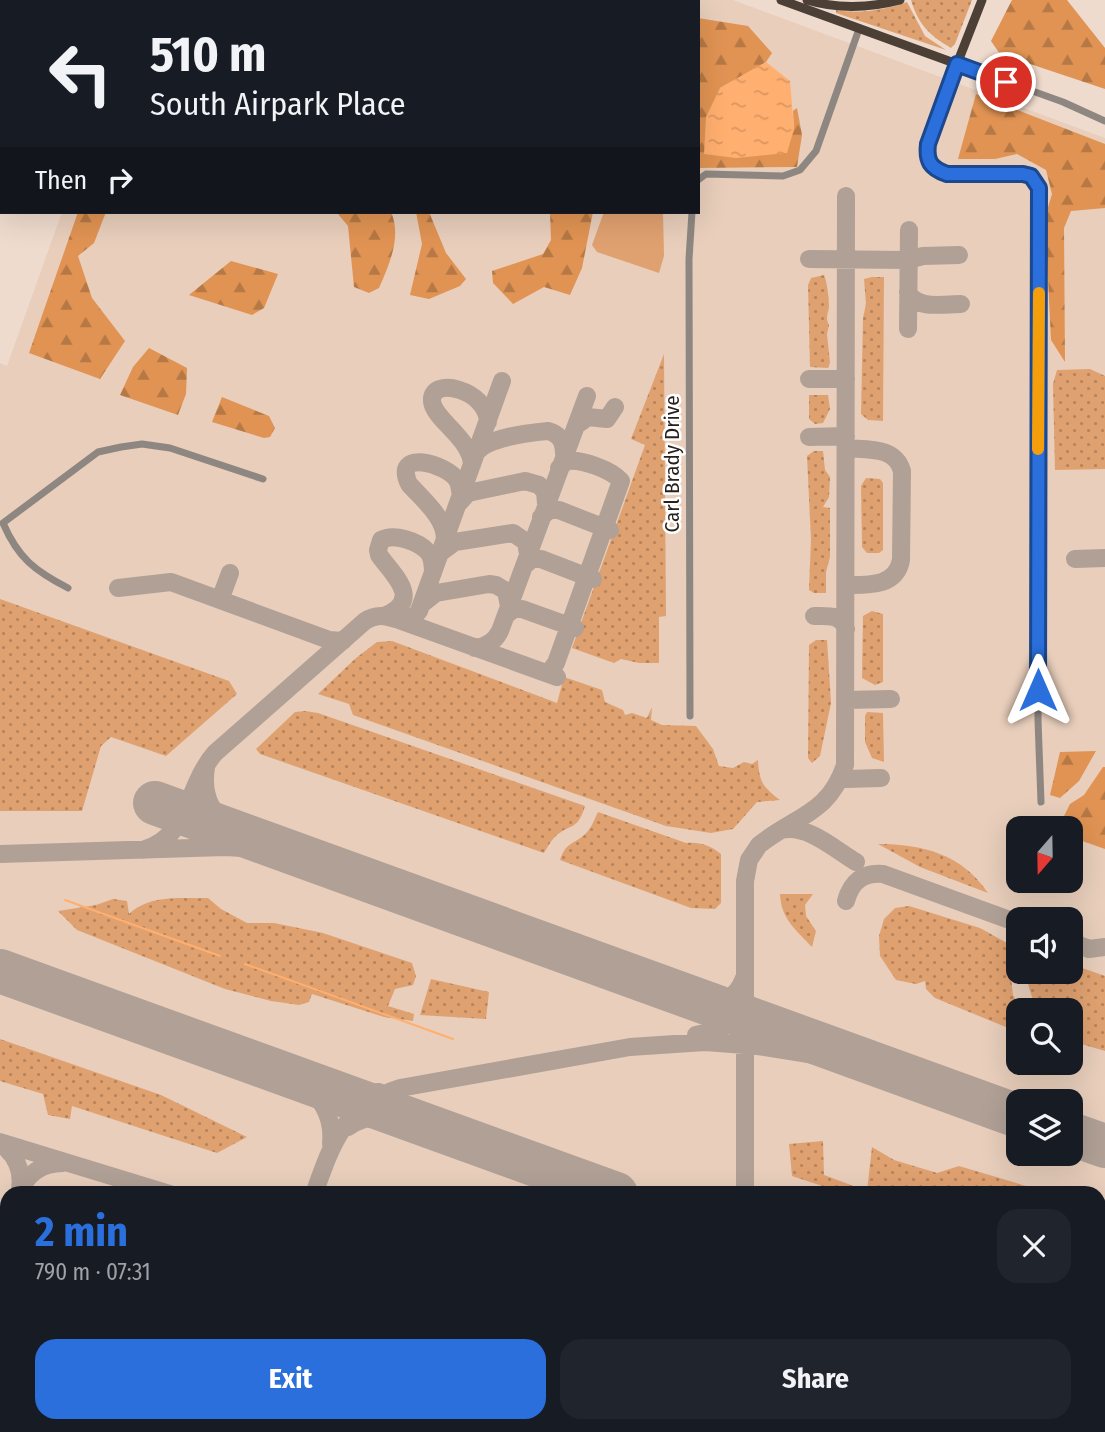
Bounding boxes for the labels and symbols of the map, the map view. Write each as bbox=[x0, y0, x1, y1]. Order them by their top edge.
pin bbox=[976, 52, 1036, 112]
street label: Carl Brady Drive bbox=[659, 395, 685, 533]
position arrow bbox=[1001, 653, 1075, 727]
north arrow bbox=[1006, 816, 1083, 892]

